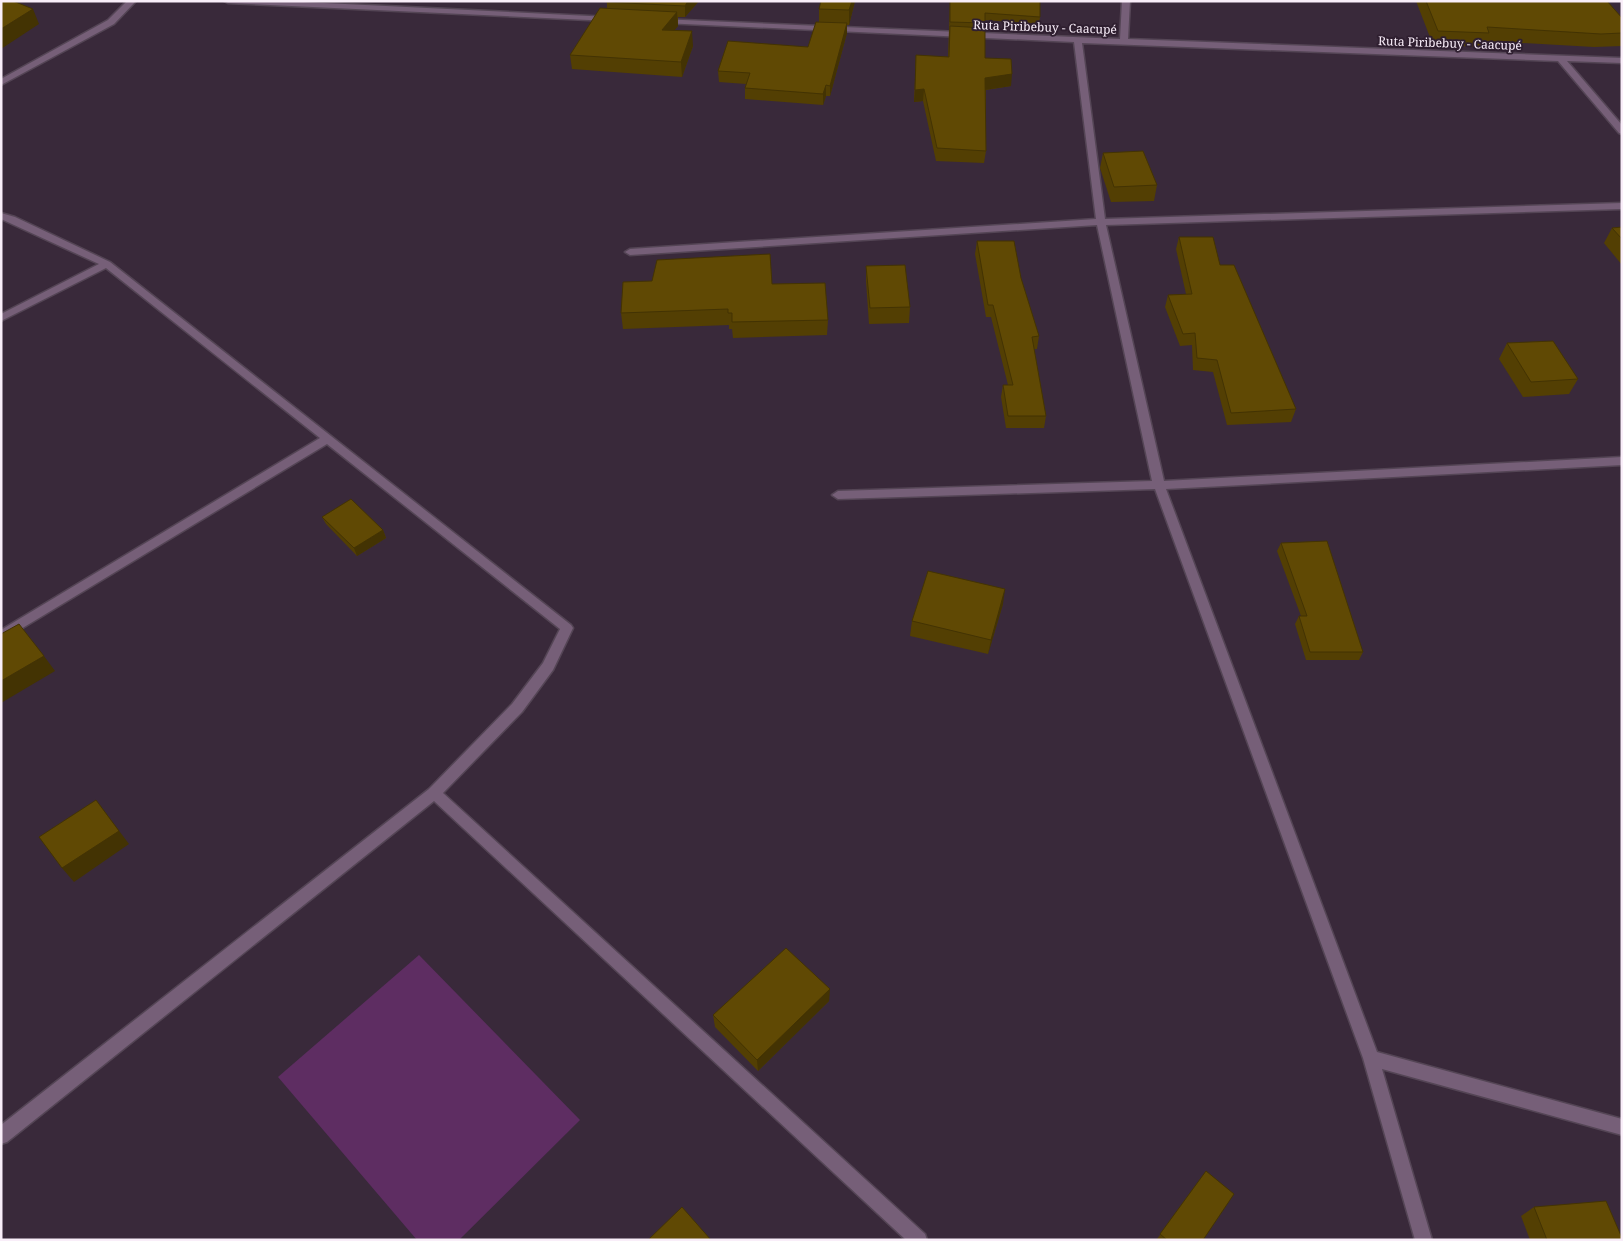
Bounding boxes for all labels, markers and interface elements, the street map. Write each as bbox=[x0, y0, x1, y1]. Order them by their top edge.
street label: Ruta Piribebuy - Caacupé bbox=[973, 16, 1117, 38]
street label: Ruta Piribebuy - Caacupé bbox=[1378, 32, 1522, 54]

